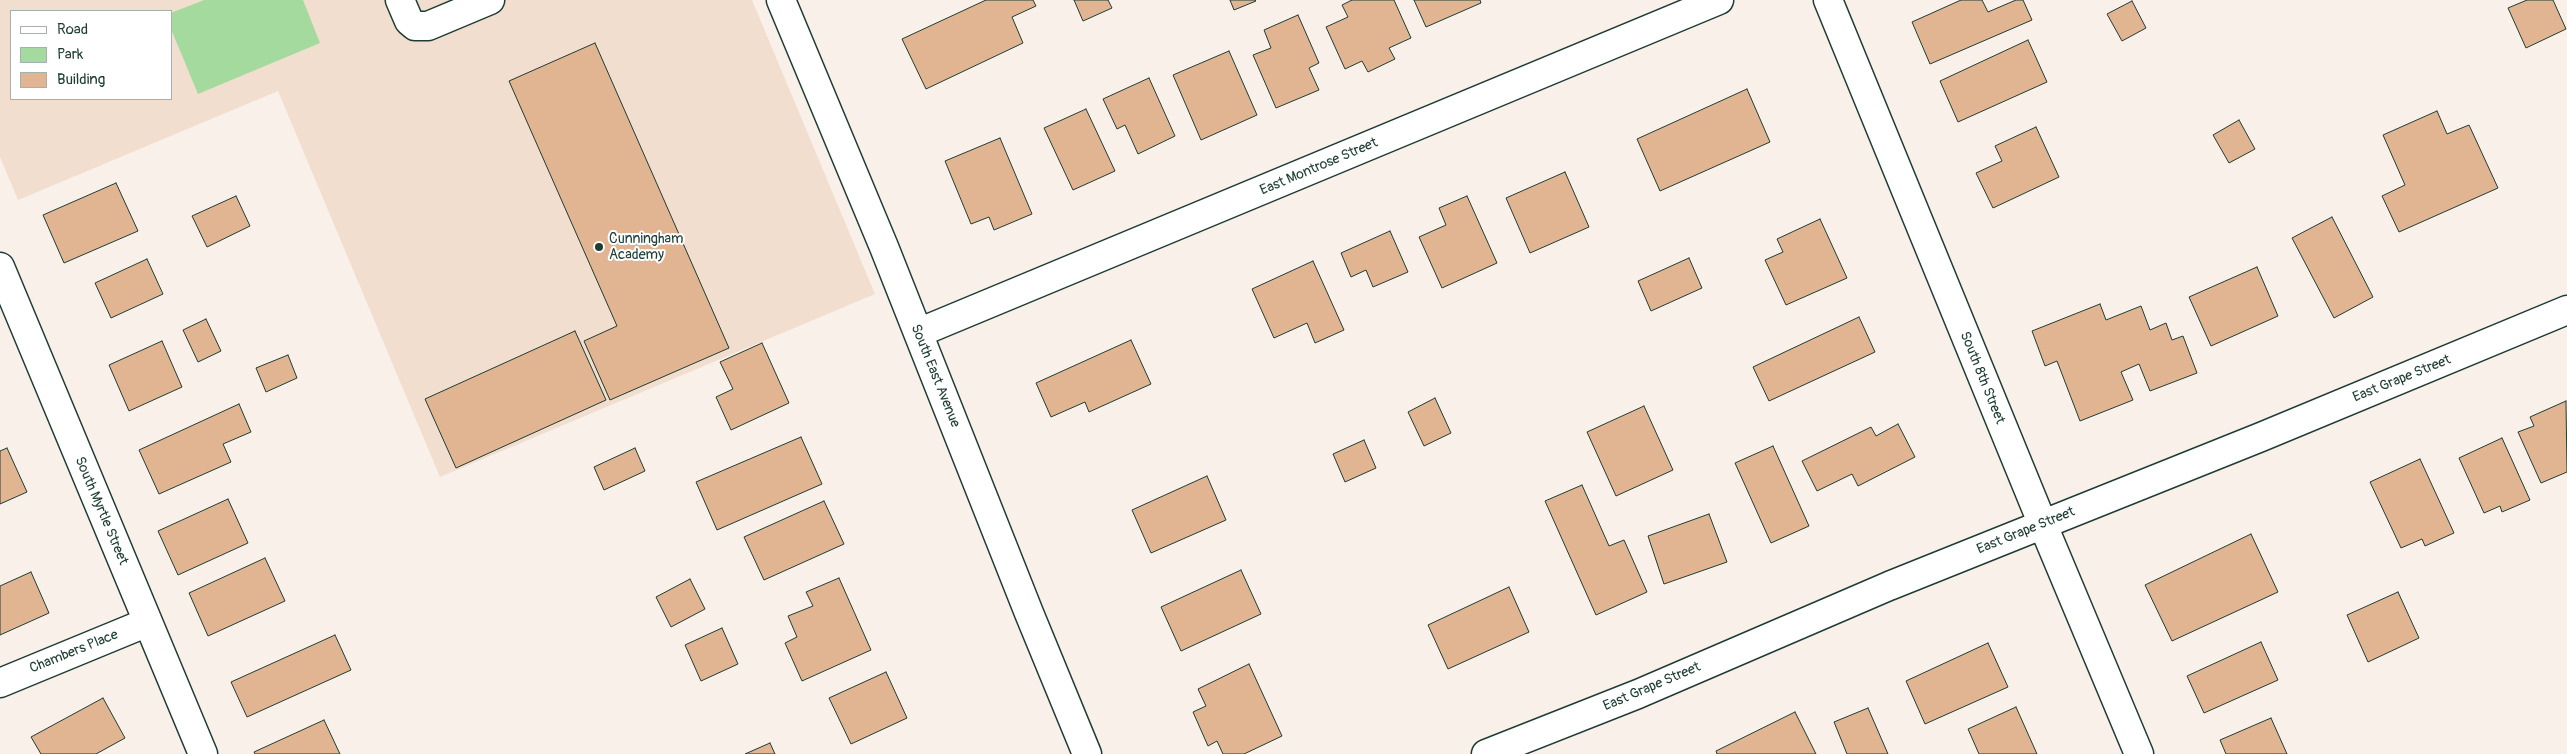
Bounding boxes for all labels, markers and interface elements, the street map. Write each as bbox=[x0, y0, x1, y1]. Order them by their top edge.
legend bbox=[10, 10, 172, 100]
text: Road bbox=[57, 20, 88, 39]
text: Park bbox=[57, 45, 83, 64]
text: Building bbox=[57, 70, 105, 89]
street label: East Montrose Street bbox=[1258, 135, 1380, 199]
place label: Cunningham Academy bbox=[609, 231, 683, 264]
marker: Cunningham Academy bbox=[593, 241, 605, 253]
street label: South East Avenue bbox=[907, 322, 963, 430]
street label: South 8th Street bbox=[1956, 329, 2008, 427]
street label: East Grape Street bbox=[2351, 352, 2453, 406]
street label: South Myrtle Street bbox=[71, 454, 131, 568]
street label: East Grape Street bbox=[1975, 504, 2077, 558]
street label: Chambers Place bbox=[27, 627, 121, 677]
street label: East Grape Street bbox=[1601, 659, 1703, 715]

